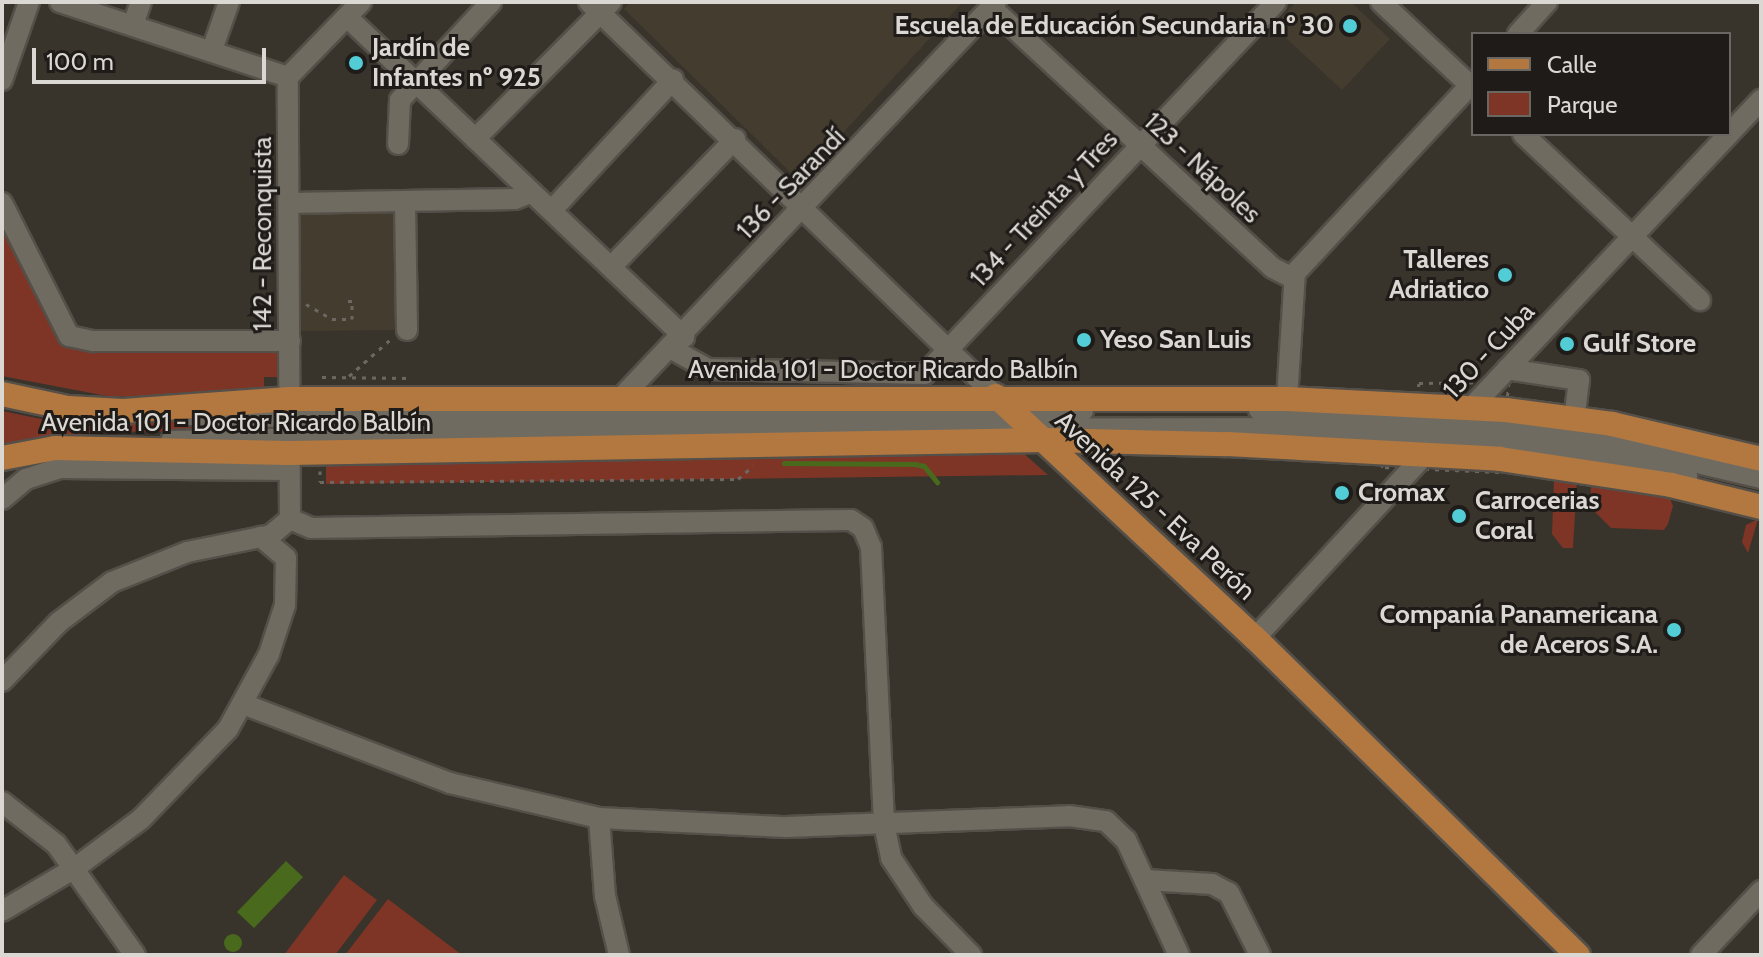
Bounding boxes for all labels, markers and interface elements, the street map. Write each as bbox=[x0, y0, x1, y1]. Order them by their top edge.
place label: Escuela de Educación Secundaria nº 30 bbox=[895, 10, 1334, 42]
marker: Escuela de Educación Secundaria nº 30 bbox=[1341, 17, 1359, 35]
scale bar bbox=[36, 32, 270, 82]
place label: Jardín de Infantes nº 925 bbox=[372, 32, 541, 94]
legend bbox=[1471, 32, 1731, 136]
text: 100 m bbox=[46, 47, 114, 76]
text: Calle bbox=[1547, 50, 1597, 79]
marker: Jardín de Infantes nº 925 bbox=[347, 54, 365, 72]
text: Parque bbox=[1547, 90, 1617, 119]
street label: 123 - Nápoles bbox=[1137, 106, 1267, 230]
street label: 136 - Sarandí bbox=[730, 122, 852, 246]
street label: 134 - Treinta y Tres bbox=[964, 124, 1124, 294]
street label: 142 - Reconquista bbox=[247, 137, 279, 331]
place label: Talleres Adriatico bbox=[1389, 244, 1489, 306]
marker: Talleres Adriatico bbox=[1496, 266, 1514, 284]
street label: 130 - Cuba bbox=[1437, 297, 1541, 405]
place label: Yeso San Luis bbox=[1100, 324, 1251, 356]
place label: Gulf Store bbox=[1583, 328, 1696, 360]
marker: Yeso San Luis bbox=[1075, 331, 1093, 349]
marker: Gulf Store bbox=[1558, 335, 1576, 353]
street label: Avenida 101 - Doctor Ricardo Balbín bbox=[688, 354, 1078, 386]
street label: Avenida 125 - Eva Perón bbox=[1048, 405, 1262, 607]
street label: Avenida 101 - Doctor Ricardo Balbín bbox=[41, 407, 431, 439]
place label: Cromax bbox=[1358, 477, 1445, 509]
marker: Cromax bbox=[1333, 484, 1351, 502]
place label: Carrocerias Coral bbox=[1475, 485, 1599, 546]
marker: Carrocerias Coral bbox=[1450, 507, 1468, 525]
place label: Companía Panamericana de Aceros S.A. bbox=[1380, 599, 1658, 660]
marker: Companía Panamericana de Aceros S.A. bbox=[1665, 621, 1683, 639]

